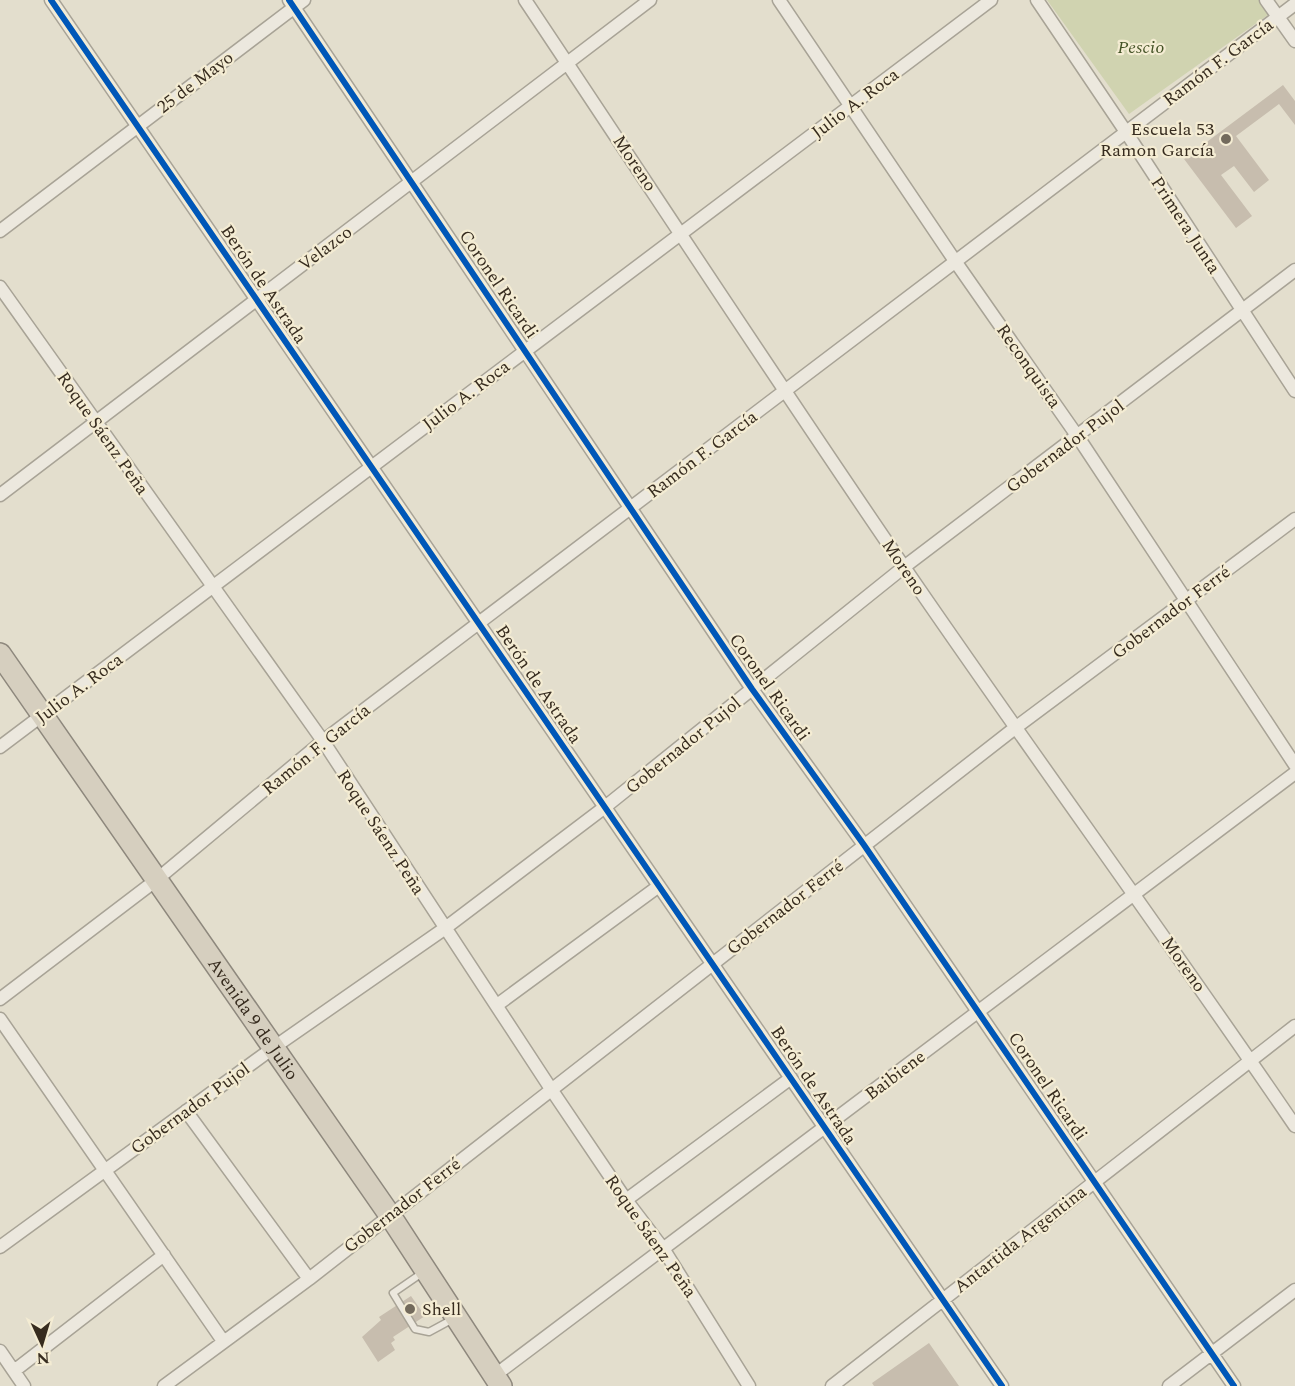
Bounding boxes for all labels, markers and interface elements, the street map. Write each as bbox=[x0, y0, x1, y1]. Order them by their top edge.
street label: Ramón F. García bbox=[1157, 12, 1280, 113]
park label: Pescio bbox=[1118, 34, 1164, 61]
street label: 25 de Mayo bbox=[151, 45, 239, 120]
street label: Julio A. Roca bbox=[806, 61, 905, 145]
place label: Escuela 53 Ramon García bbox=[1100, 116, 1214, 164]
street label: Moreno bbox=[606, 130, 663, 197]
marker: Escuela 53 Ramon García bbox=[1219, 132, 1233, 146]
street label: Primera Junta bbox=[1144, 171, 1227, 280]
street label: Berón de Astrada bbox=[214, 219, 314, 349]
street label: Velazco bbox=[292, 219, 358, 278]
street label: Coronel Ricardi bbox=[452, 224, 545, 344]
street label: Reconquista bbox=[989, 318, 1068, 414]
street label: Julio A. Roca bbox=[417, 353, 516, 437]
street label: Roque Sáenz Peña bbox=[50, 366, 155, 501]
street label: Gobernador Pujol bbox=[1000, 393, 1130, 500]
street label: Ramón F. García bbox=[641, 404, 764, 505]
street label: Moreno bbox=[875, 534, 932, 601]
street label: Gobernador Ferré bbox=[1106, 559, 1236, 666]
street label: Berón de Astrada bbox=[489, 619, 589, 749]
street label: Coronel Ricardi bbox=[722, 628, 817, 747]
street label: Julio A. Roca bbox=[30, 646, 129, 730]
street label: Gobernador Pujol bbox=[620, 690, 747, 801]
street label: Ramón F. García bbox=[256, 697, 377, 802]
street label: Roque Sáenz Peña bbox=[330, 764, 432, 901]
street label: Gobernador Ferré bbox=[721, 853, 850, 962]
street label: Moreno bbox=[1154, 931, 1213, 998]
street label: Avenida 9 de Julio bbox=[201, 952, 305, 1086]
street label: Berón de Astrada bbox=[764, 1020, 864, 1150]
street label: Coronel Ricardi bbox=[1001, 1026, 1094, 1146]
street label: Baibiene bbox=[859, 1044, 931, 1107]
street label: Gobernador Pujol bbox=[125, 1056, 256, 1161]
street label: Gobernador Ferré bbox=[338, 1151, 467, 1260]
street label: Roque Sáenz Peña bbox=[598, 1169, 703, 1304]
street label: Antartida Argentina bbox=[948, 1179, 1093, 1300]
place label: Shell bbox=[422, 1296, 461, 1323]
marker: Shell bbox=[403, 1302, 417, 1316]
north arrow bbox=[12, 1314, 72, 1374]
text: N bbox=[36, 1346, 50, 1370]

